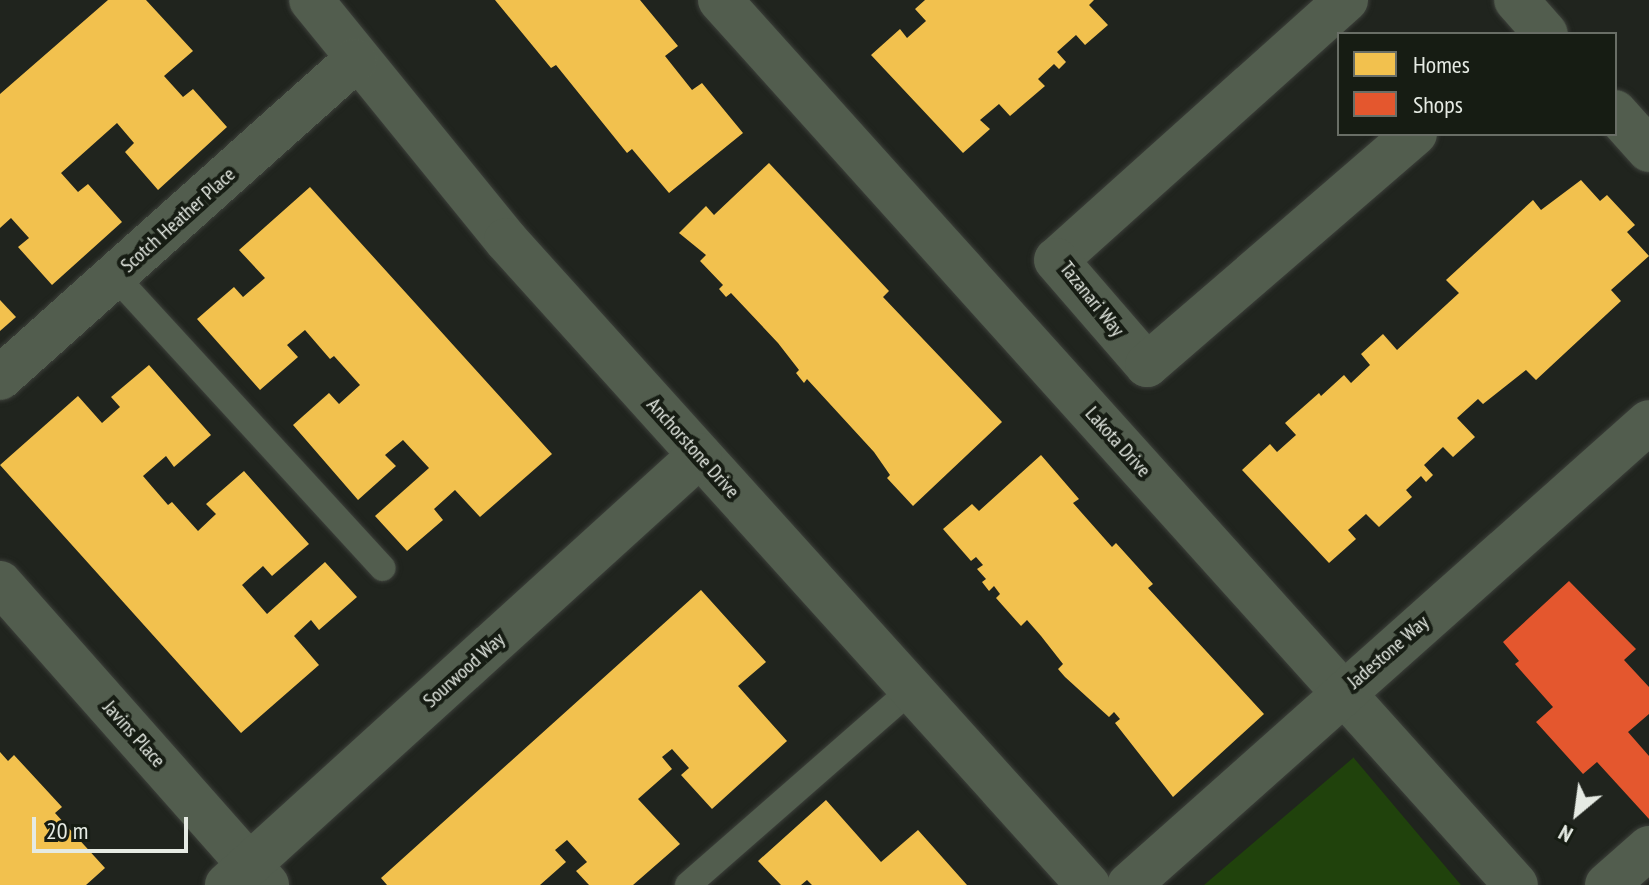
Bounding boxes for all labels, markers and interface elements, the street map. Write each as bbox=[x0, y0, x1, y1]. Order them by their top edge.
legend bbox=[1337, 32, 1617, 136]
text: Homes bbox=[1413, 49, 1470, 80]
text: Shops bbox=[1413, 89, 1463, 120]
street label: Scotch Heather Place bbox=[116, 162, 240, 278]
street label: Tazanari Way bbox=[1054, 257, 1130, 341]
street label: Anchorstone Drive bbox=[642, 393, 744, 503]
street label: Lakota Drive bbox=[1080, 402, 1156, 482]
street label: Jadestone Way bbox=[1342, 610, 1434, 694]
street label: Sourwood Way bbox=[418, 627, 510, 713]
street label: Javins Place bbox=[98, 696, 170, 772]
north arrow bbox=[1537, 773, 1617, 853]
scale bar bbox=[36, 801, 192, 851]
text: 20 m bbox=[46, 815, 88, 846]
text: N bbox=[1553, 819, 1577, 849]

